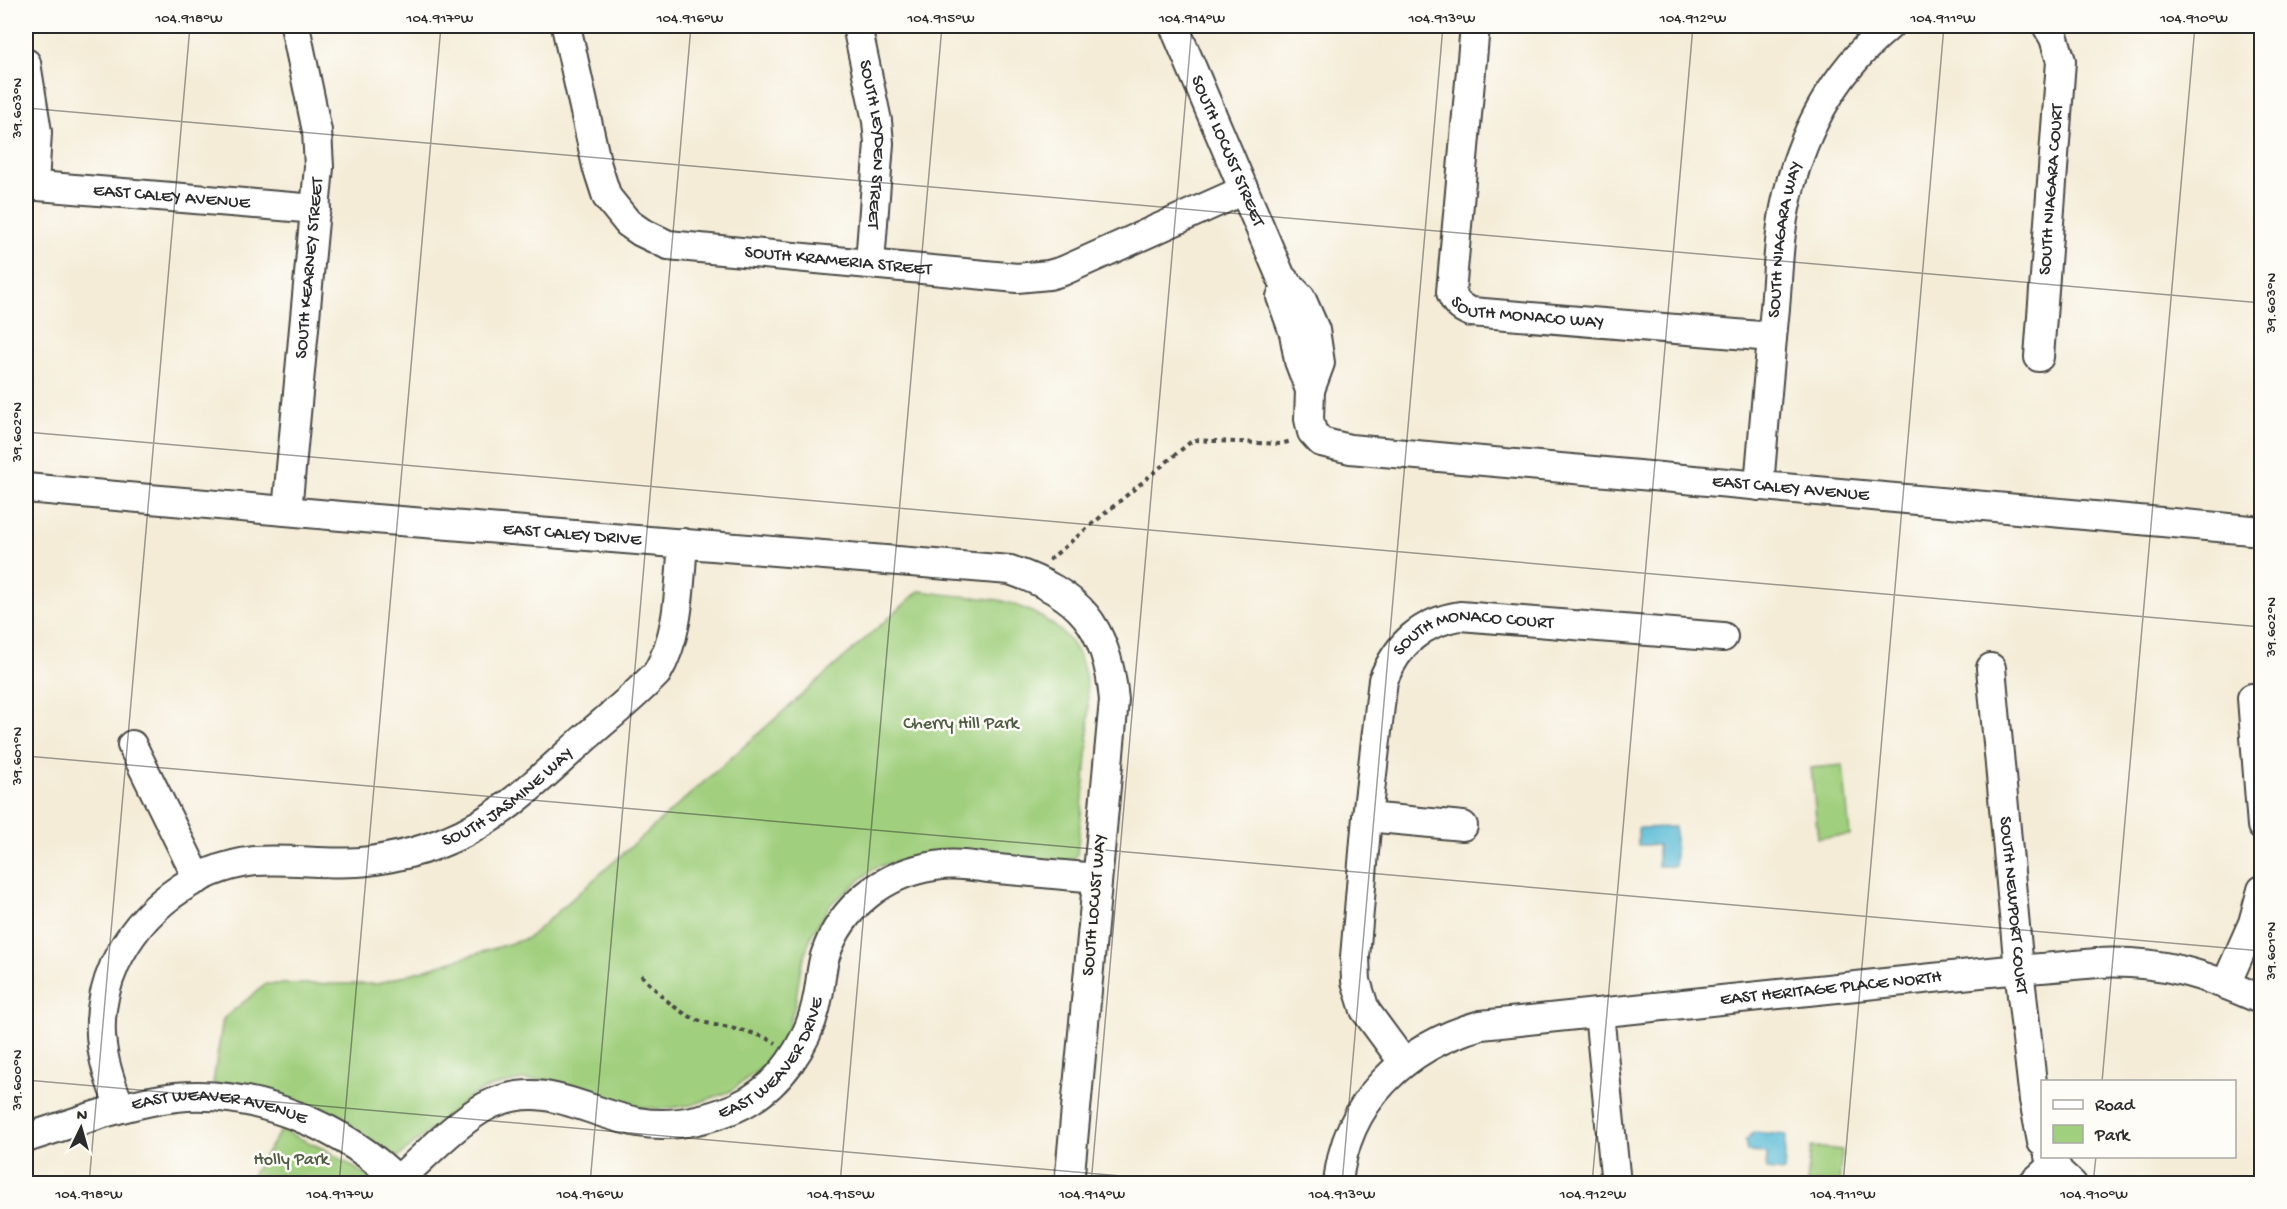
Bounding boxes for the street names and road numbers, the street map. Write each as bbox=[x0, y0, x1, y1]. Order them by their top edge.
street label: SOUTH LEYDEN STREET bbox=[854, 58, 890, 231]
street label: SOUTH LOCUST STREET bbox=[1186, 72, 1269, 231]
street label: SOUTH NIAGARA COURT bbox=[2035, 102, 2068, 276]
street label: SOUTH NIAGARA WAY bbox=[1764, 158, 1807, 319]
street label: SOUTH KEARNEY STREET bbox=[291, 175, 329, 360]
street label: EAST CALEY AVENUE bbox=[92, 180, 252, 214]
street label: SOUTH KRAMERIA STREET bbox=[744, 242, 933, 280]
street label: SOUTH MONACO WAY bbox=[1445, 292, 1605, 334]
street label: EAST CALEY AVENUE bbox=[1711, 471, 1871, 506]
street label: EAST CALEY DRIVE bbox=[502, 519, 643, 551]
street label: SOUTH MONACO COURT bbox=[1389, 605, 1555, 660]
street label: SOUTH JASMINE WAY bbox=[439, 743, 578, 852]
street label: SOUTH NEWPORT COURT bbox=[1994, 815, 2032, 996]
street label: SOUTH LOCUST WAY bbox=[1078, 833, 1112, 977]
street label: EAST HERITAGE PLACE NORTH bbox=[1719, 967, 1943, 1011]
street label: EAST WEAVER DRIVE bbox=[715, 995, 828, 1124]
street label: EAST WEAVER AVENUE bbox=[129, 1085, 311, 1130]

